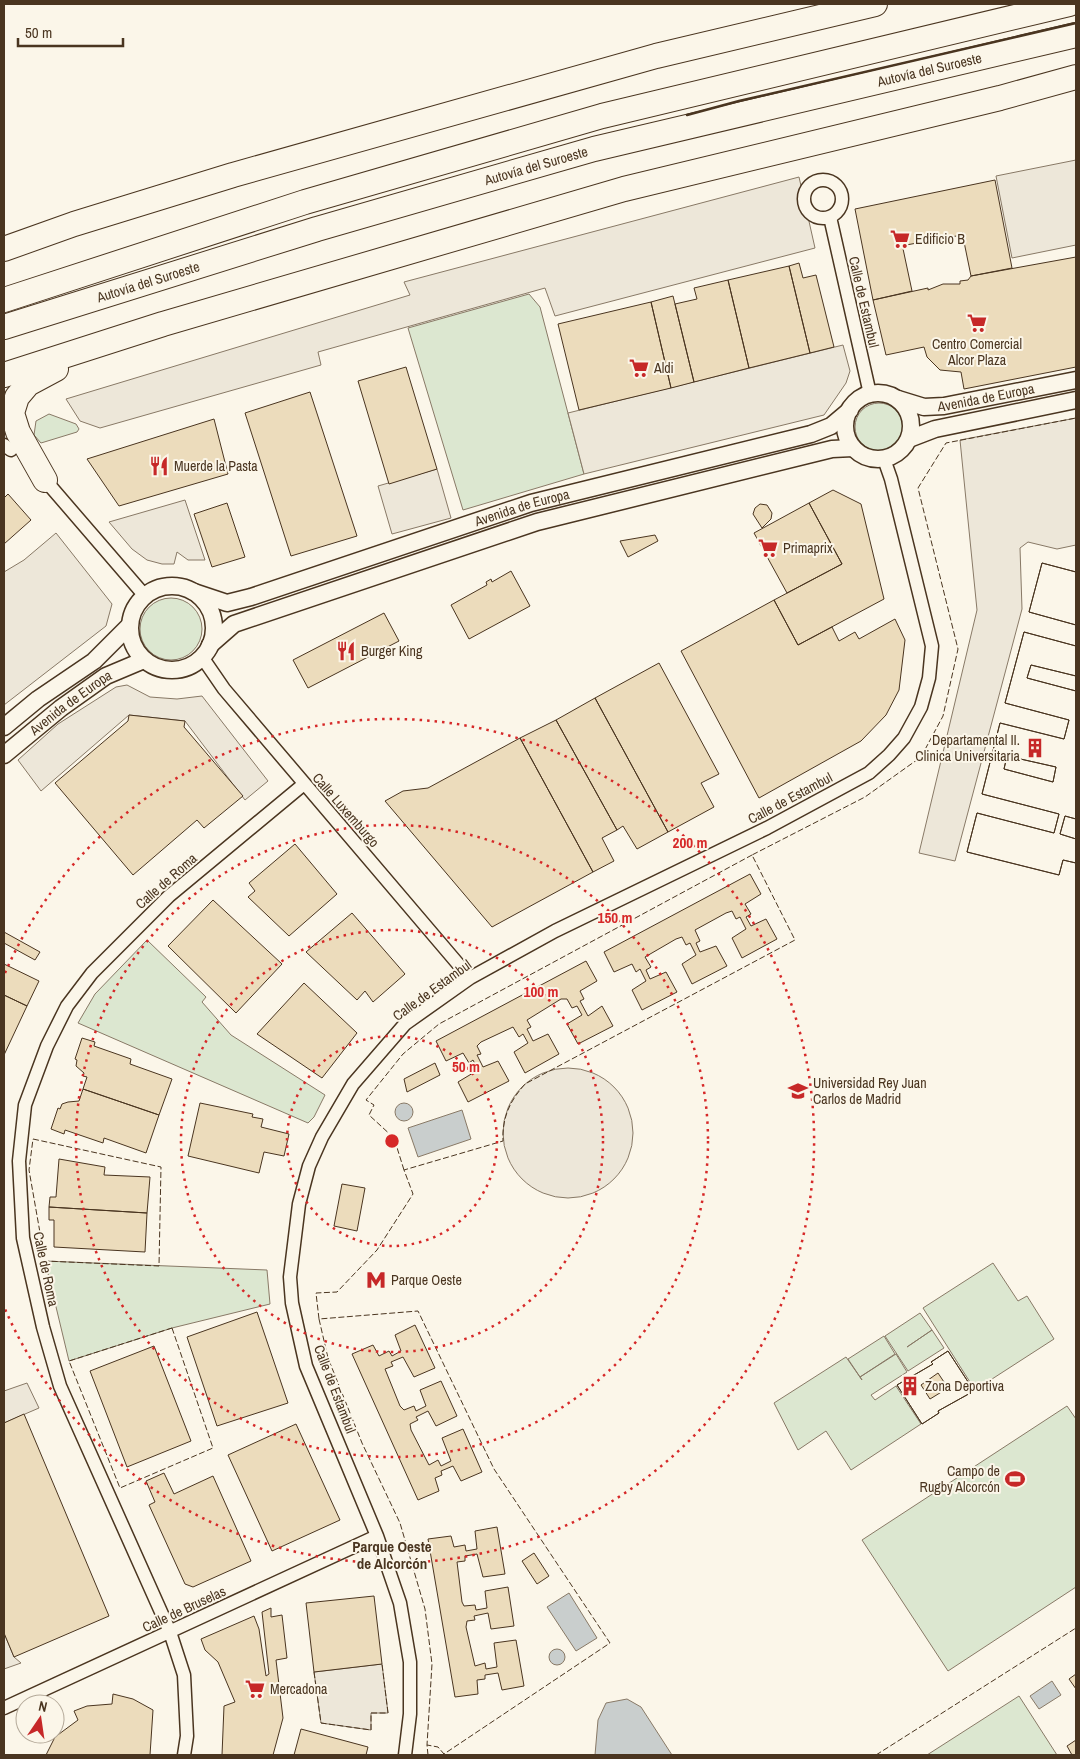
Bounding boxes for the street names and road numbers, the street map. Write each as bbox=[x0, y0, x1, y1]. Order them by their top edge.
street label: Autovía del Suroeste bbox=[874, 49, 983, 91]
street label: Autovía del Suroeste bbox=[481, 142, 590, 189]
street label: Calle de Estambul bbox=[845, 255, 883, 349]
street label: Autovía del Suroeste bbox=[94, 257, 202, 307]
street label: Avenida de Europa bbox=[936, 379, 1036, 415]
street label: Avenida de Europa bbox=[471, 485, 572, 531]
street label: Avenida de Europa bbox=[25, 666, 115, 740]
street label: Calle de Estambul bbox=[745, 768, 835, 828]
street label: Calle Luxemburgo bbox=[309, 769, 383, 851]
street label: Calle de Roma bbox=[131, 849, 201, 913]
street label: Calle de Estambul bbox=[389, 955, 475, 1025]
street label: Calle de Roma bbox=[29, 1230, 63, 1309]
street label: Calle de Estambul bbox=[310, 1342, 360, 1436]
street label: Calle de Bruselas bbox=[139, 1582, 229, 1636]

